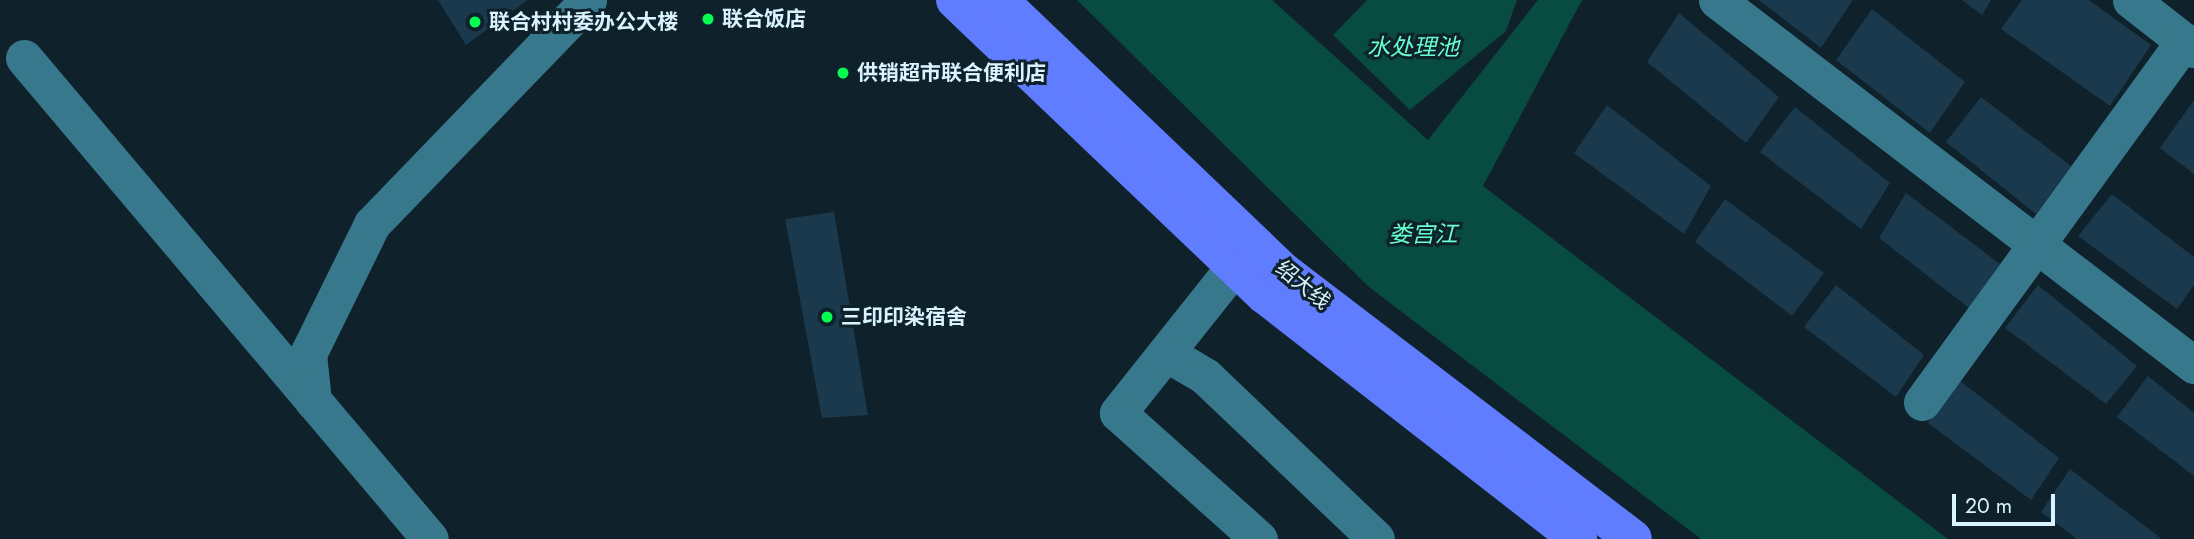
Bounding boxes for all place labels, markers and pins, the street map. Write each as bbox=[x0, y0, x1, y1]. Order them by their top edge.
place label: 联合饭店 bbox=[722, 6, 806, 32]
place label: 联合村村委办公大楼 bbox=[489, 9, 678, 35]
marker: 联合饭店 bbox=[700, 11, 716, 27]
marker: 联合村村委办公大楼 bbox=[467, 14, 483, 30]
place label: 供销超市联合便利店 bbox=[857, 60, 1046, 86]
marker: 供销超市联合便利店 bbox=[835, 65, 851, 81]
place label: 三印印染宿舍 bbox=[841, 304, 967, 330]
marker: 三印印染宿舍 bbox=[819, 309, 835, 325]

